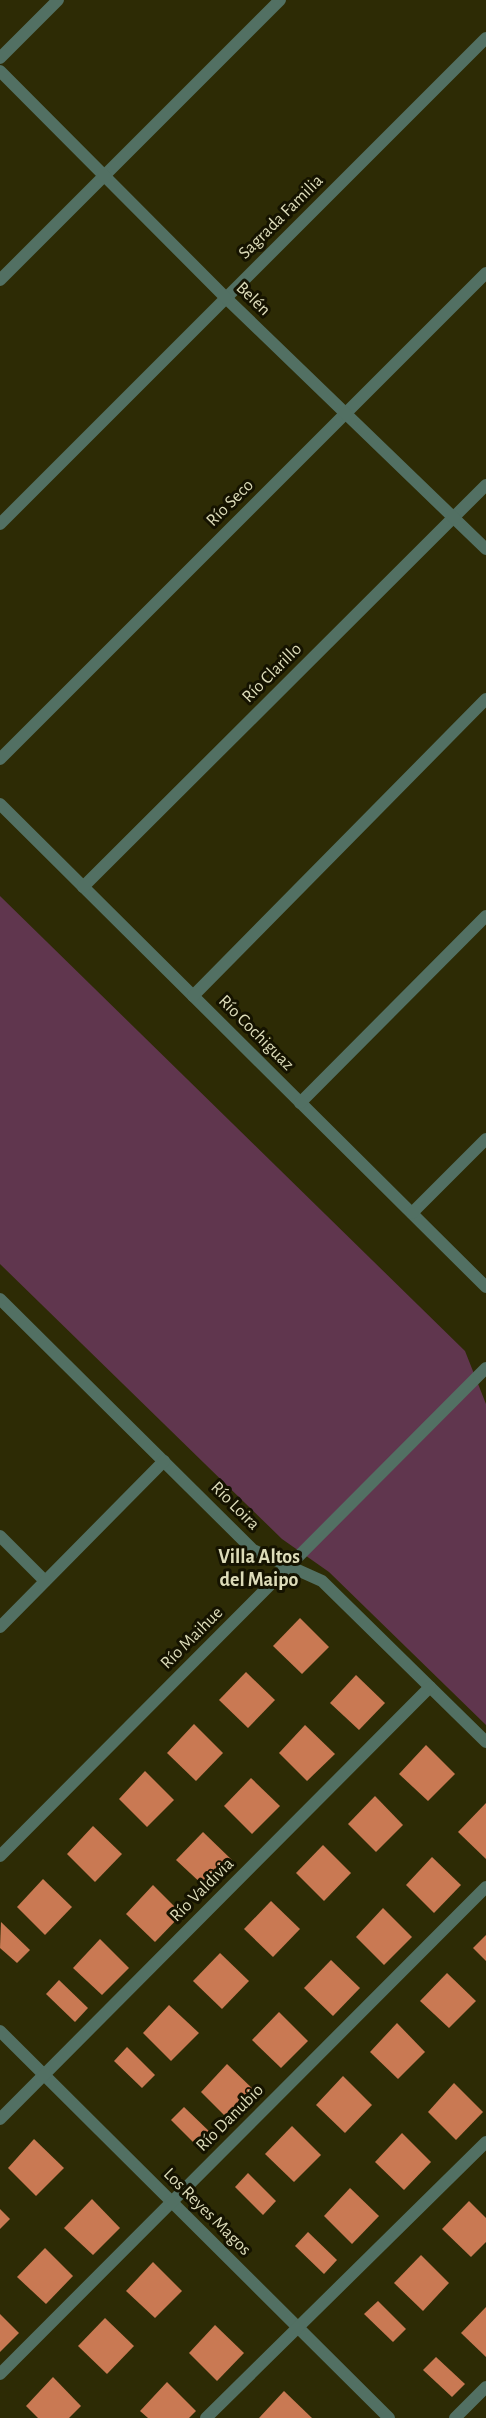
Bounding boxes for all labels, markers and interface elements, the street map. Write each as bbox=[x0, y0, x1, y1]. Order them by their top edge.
street label: Sagrada Familia bbox=[235, 171, 327, 263]
street label: Belén bbox=[232, 279, 274, 319]
street label: Río Seco bbox=[203, 476, 257, 530]
street label: Río Clarillo bbox=[239, 640, 305, 706]
street label: Río Cochiguaz bbox=[215, 992, 297, 1074]
street label: Río Loira bbox=[207, 1478, 263, 1534]
district label: Villa Altos del Maipo bbox=[218, 1547, 300, 1590]
street label: Río Maihue bbox=[157, 1603, 227, 1673]
street label: Río Valdivia bbox=[167, 1855, 237, 1925]
street label: Río Danubio bbox=[193, 2081, 267, 2155]
street label: Los Reyes Magos bbox=[160, 2165, 254, 2259]

